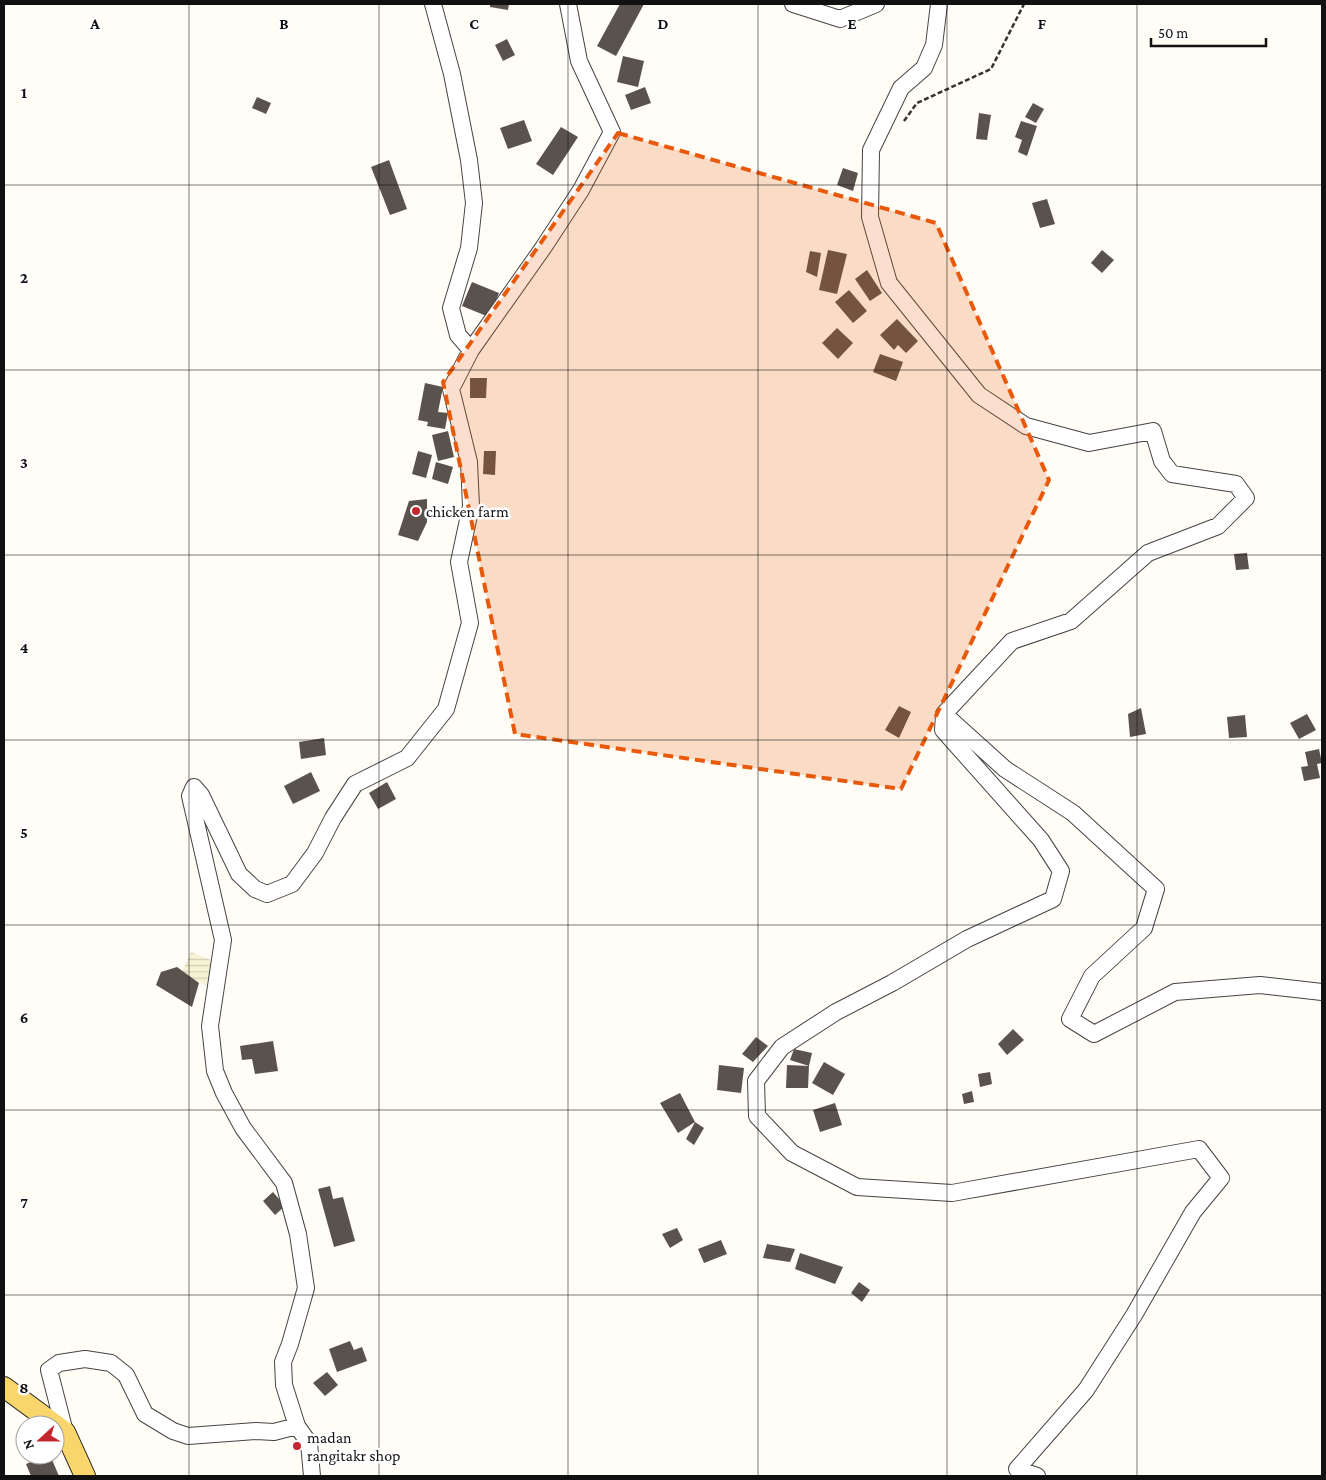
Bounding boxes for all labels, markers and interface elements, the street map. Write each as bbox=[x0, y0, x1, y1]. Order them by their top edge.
text: A bbox=[89, 15, 100, 32]
text: B bbox=[279, 15, 289, 32]
text: C bbox=[469, 15, 479, 32]
text: D bbox=[657, 15, 669, 32]
text: E bbox=[847, 15, 857, 32]
text: F bbox=[1038, 15, 1047, 32]
scale bar bbox=[1151, 15, 1266, 47]
text: 50 m bbox=[1158, 25, 1188, 41]
text: 1 bbox=[21, 84, 27, 101]
text: 2 bbox=[20, 269, 28, 286]
text: 3 bbox=[20, 454, 28, 471]
place label: chicken farm bbox=[426, 503, 509, 520]
marker: chicken farm bbox=[410, 505, 422, 517]
text: 4 bbox=[20, 639, 29, 656]
text: 5 bbox=[20, 824, 28, 841]
text: 6 bbox=[20, 1009, 28, 1026]
text: 7 bbox=[20, 1194, 28, 1211]
text: 8 bbox=[19, 1379, 29, 1396]
north arrow bbox=[15, 1415, 65, 1465]
place label: madan rangitakr shop bbox=[307, 1429, 400, 1465]
text: N bbox=[19, 1437, 37, 1452]
marker: madan rangitakr shop bbox=[291, 1440, 303, 1452]

